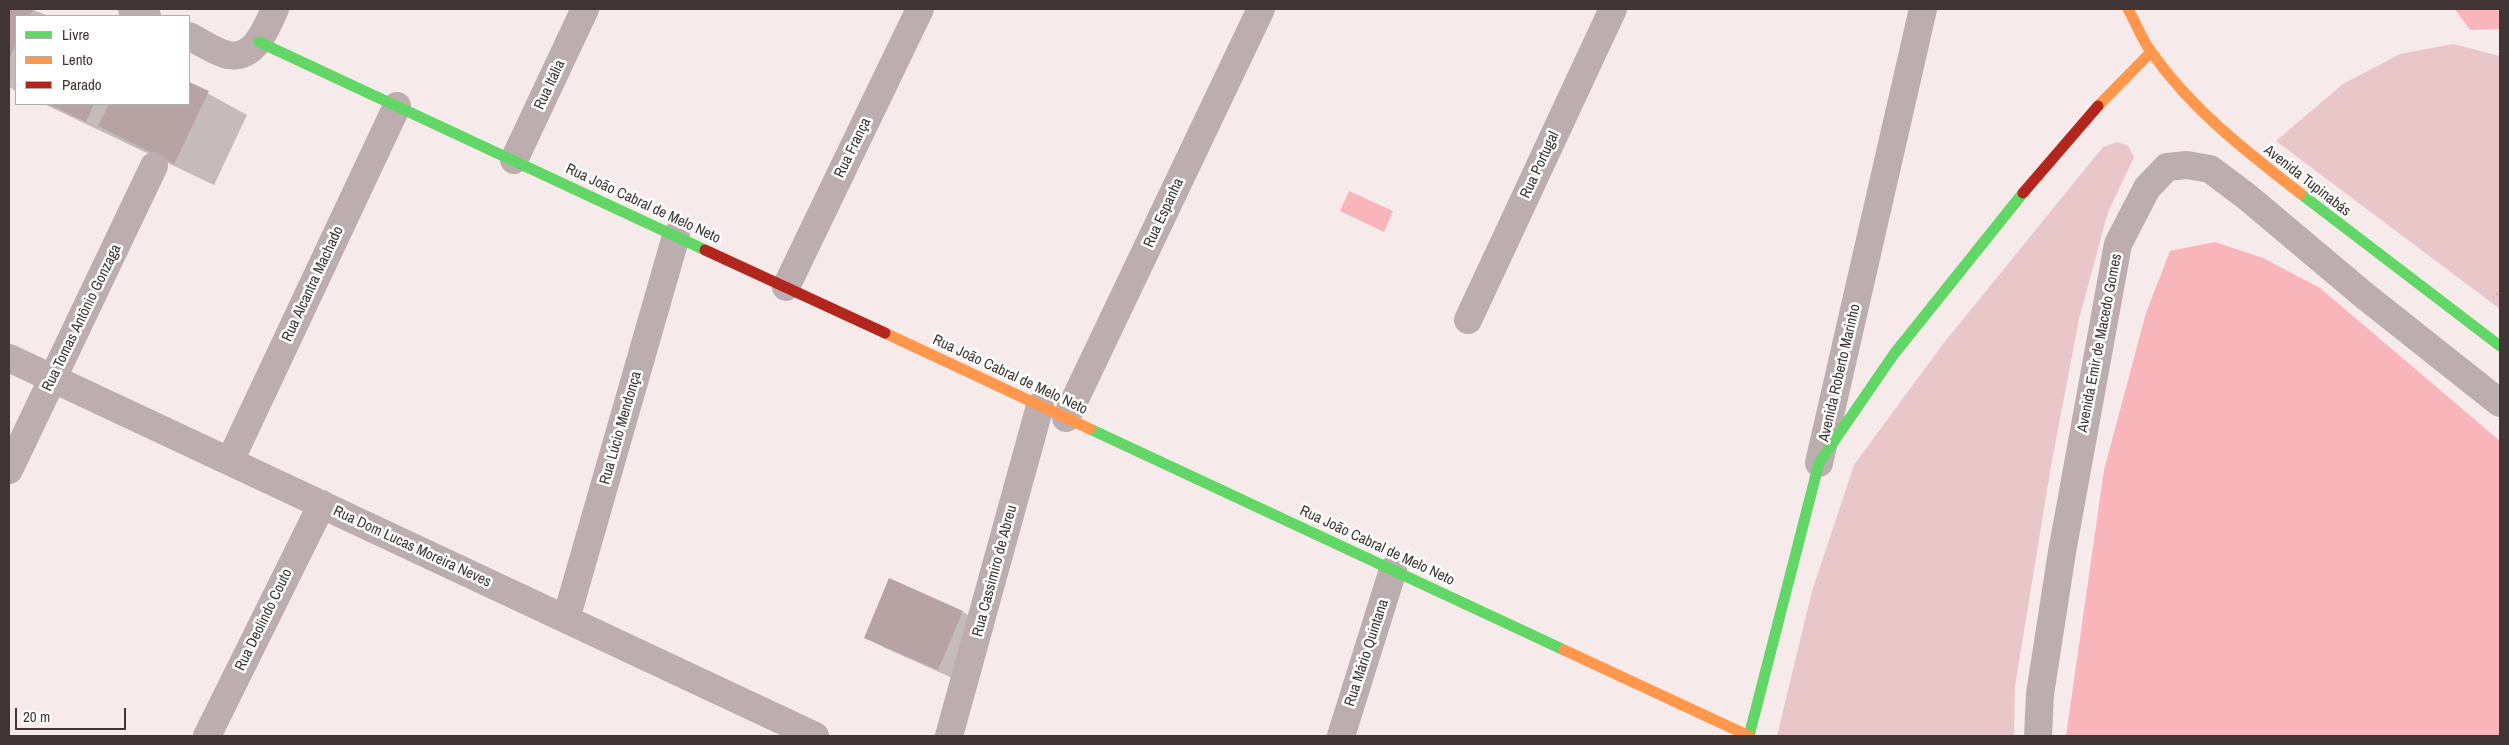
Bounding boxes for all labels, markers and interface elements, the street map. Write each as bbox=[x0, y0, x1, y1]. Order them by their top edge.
legend bbox=[15, 15, 190, 105]
text: Livre bbox=[62, 24, 89, 45]
text: Lento bbox=[62, 49, 93, 70]
street label: Rua Itália bbox=[531, 57, 569, 113]
text: Parado bbox=[62, 74, 102, 95]
street label: Rua França bbox=[831, 115, 875, 181]
street label: Rua Portugal bbox=[1517, 129, 1563, 201]
street label: Avenida Tupinabás bbox=[2260, 141, 2354, 221]
street label: Rua João Cabral de Melo Neto bbox=[563, 160, 723, 248]
street label: Rua Espanha bbox=[1140, 175, 1188, 251]
street label: Rua Alcantra Machado bbox=[278, 224, 348, 344]
street label: Rua Tomas Antônio Gonzaga bbox=[39, 242, 125, 394]
street label: Avenida Emir de Macedo Gomes bbox=[2074, 252, 2126, 434]
street label: Avenida Roberto Marinho bbox=[1815, 302, 1865, 444]
street label: Rua João Cabral de Melo Neto bbox=[930, 331, 1090, 419]
street label: Rua Lúcio Mendonça bbox=[596, 369, 646, 487]
street label: Rua Dom Lucas Moreira Neves bbox=[330, 502, 494, 592]
street label: Rua João Cabral de Melo Neto bbox=[1297, 502, 1457, 590]
street label: Rua Cassimiro de Abreu bbox=[969, 503, 1021, 639]
street label: Rua Deolindo Couto bbox=[231, 566, 297, 674]
street label: Rua Mário Quintana bbox=[1341, 597, 1393, 709]
scale bar bbox=[18, 698, 129, 730]
text: 20 m bbox=[23, 706, 50, 727]

